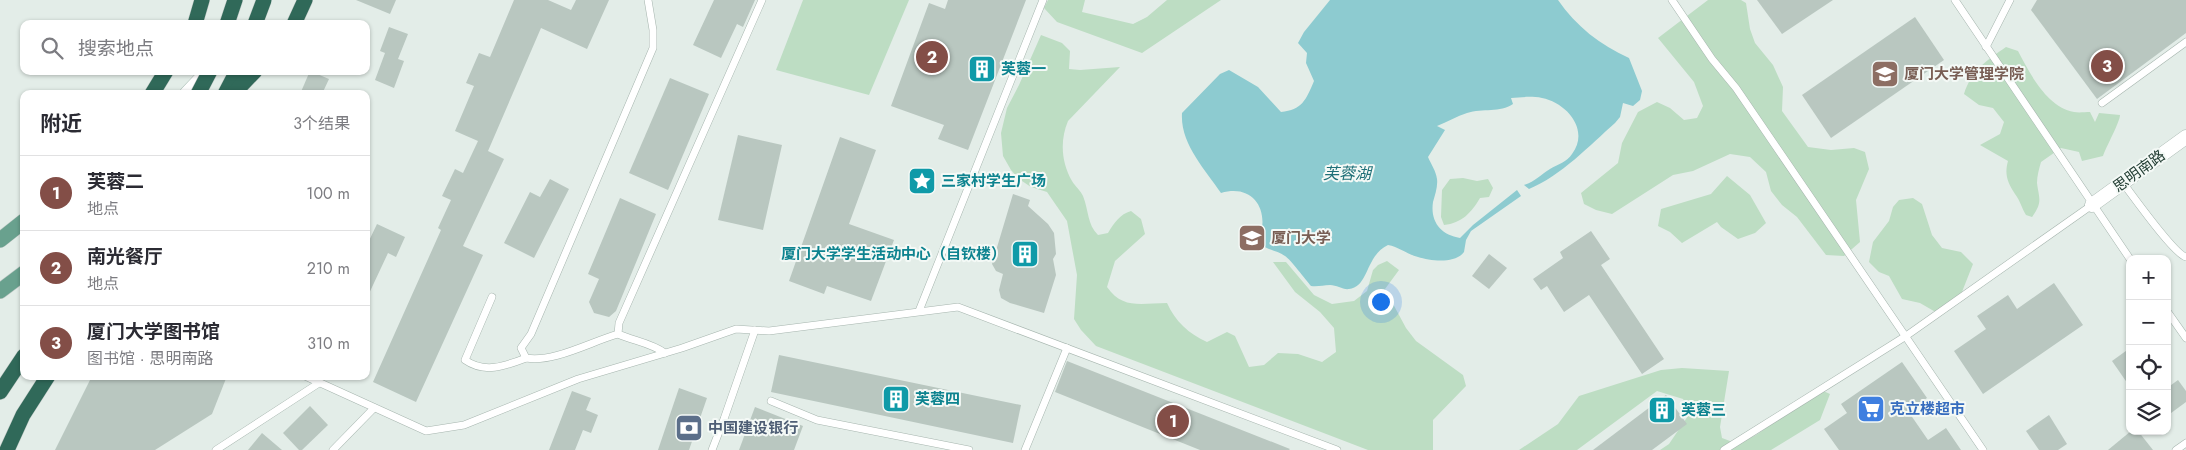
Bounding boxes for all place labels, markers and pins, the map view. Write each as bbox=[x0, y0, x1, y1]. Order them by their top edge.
pin: 2 bbox=[916, 38, 948, 76]
pin: 3 bbox=[2091, 47, 2123, 85]
building icon: 芙蓉一 bbox=[967, 54, 997, 84]
place label: 芙蓉一 bbox=[1001, 58, 1046, 80]
school or university icon: 厦门大学管理学院 bbox=[1870, 59, 1900, 89]
place label: 厦门大学管理学院 bbox=[1904, 63, 2024, 85]
place icon: 三家村学生广场 bbox=[907, 166, 937, 196]
place label: 三家村学生广场 bbox=[941, 170, 1046, 192]
school or university icon: 厦门大学 bbox=[1237, 223, 1267, 253]
place label: 厦门大学 bbox=[1271, 227, 1331, 249]
building icon: 厦门大学学生活动中心（自钦楼） bbox=[1010, 239, 1040, 269]
place label: 厦门大学学生活动中心（自钦楼） bbox=[781, 243, 1006, 265]
building icon: 芙蓉四 bbox=[881, 384, 911, 414]
place label: 芙蓉四 bbox=[915, 388, 960, 410]
supermarket icon: 克立楼超市 bbox=[1856, 394, 1886, 424]
building icon: 芙蓉三 bbox=[1647, 395, 1677, 425]
place label: 克立楼超市 bbox=[1890, 398, 1965, 420]
place label: 芙蓉三 bbox=[1681, 399, 1726, 421]
pin: 1 bbox=[1157, 402, 1189, 440]
bank icon: 中国建设银行 bbox=[674, 413, 704, 443]
place label: 中国建设银行 bbox=[708, 417, 798, 439]

